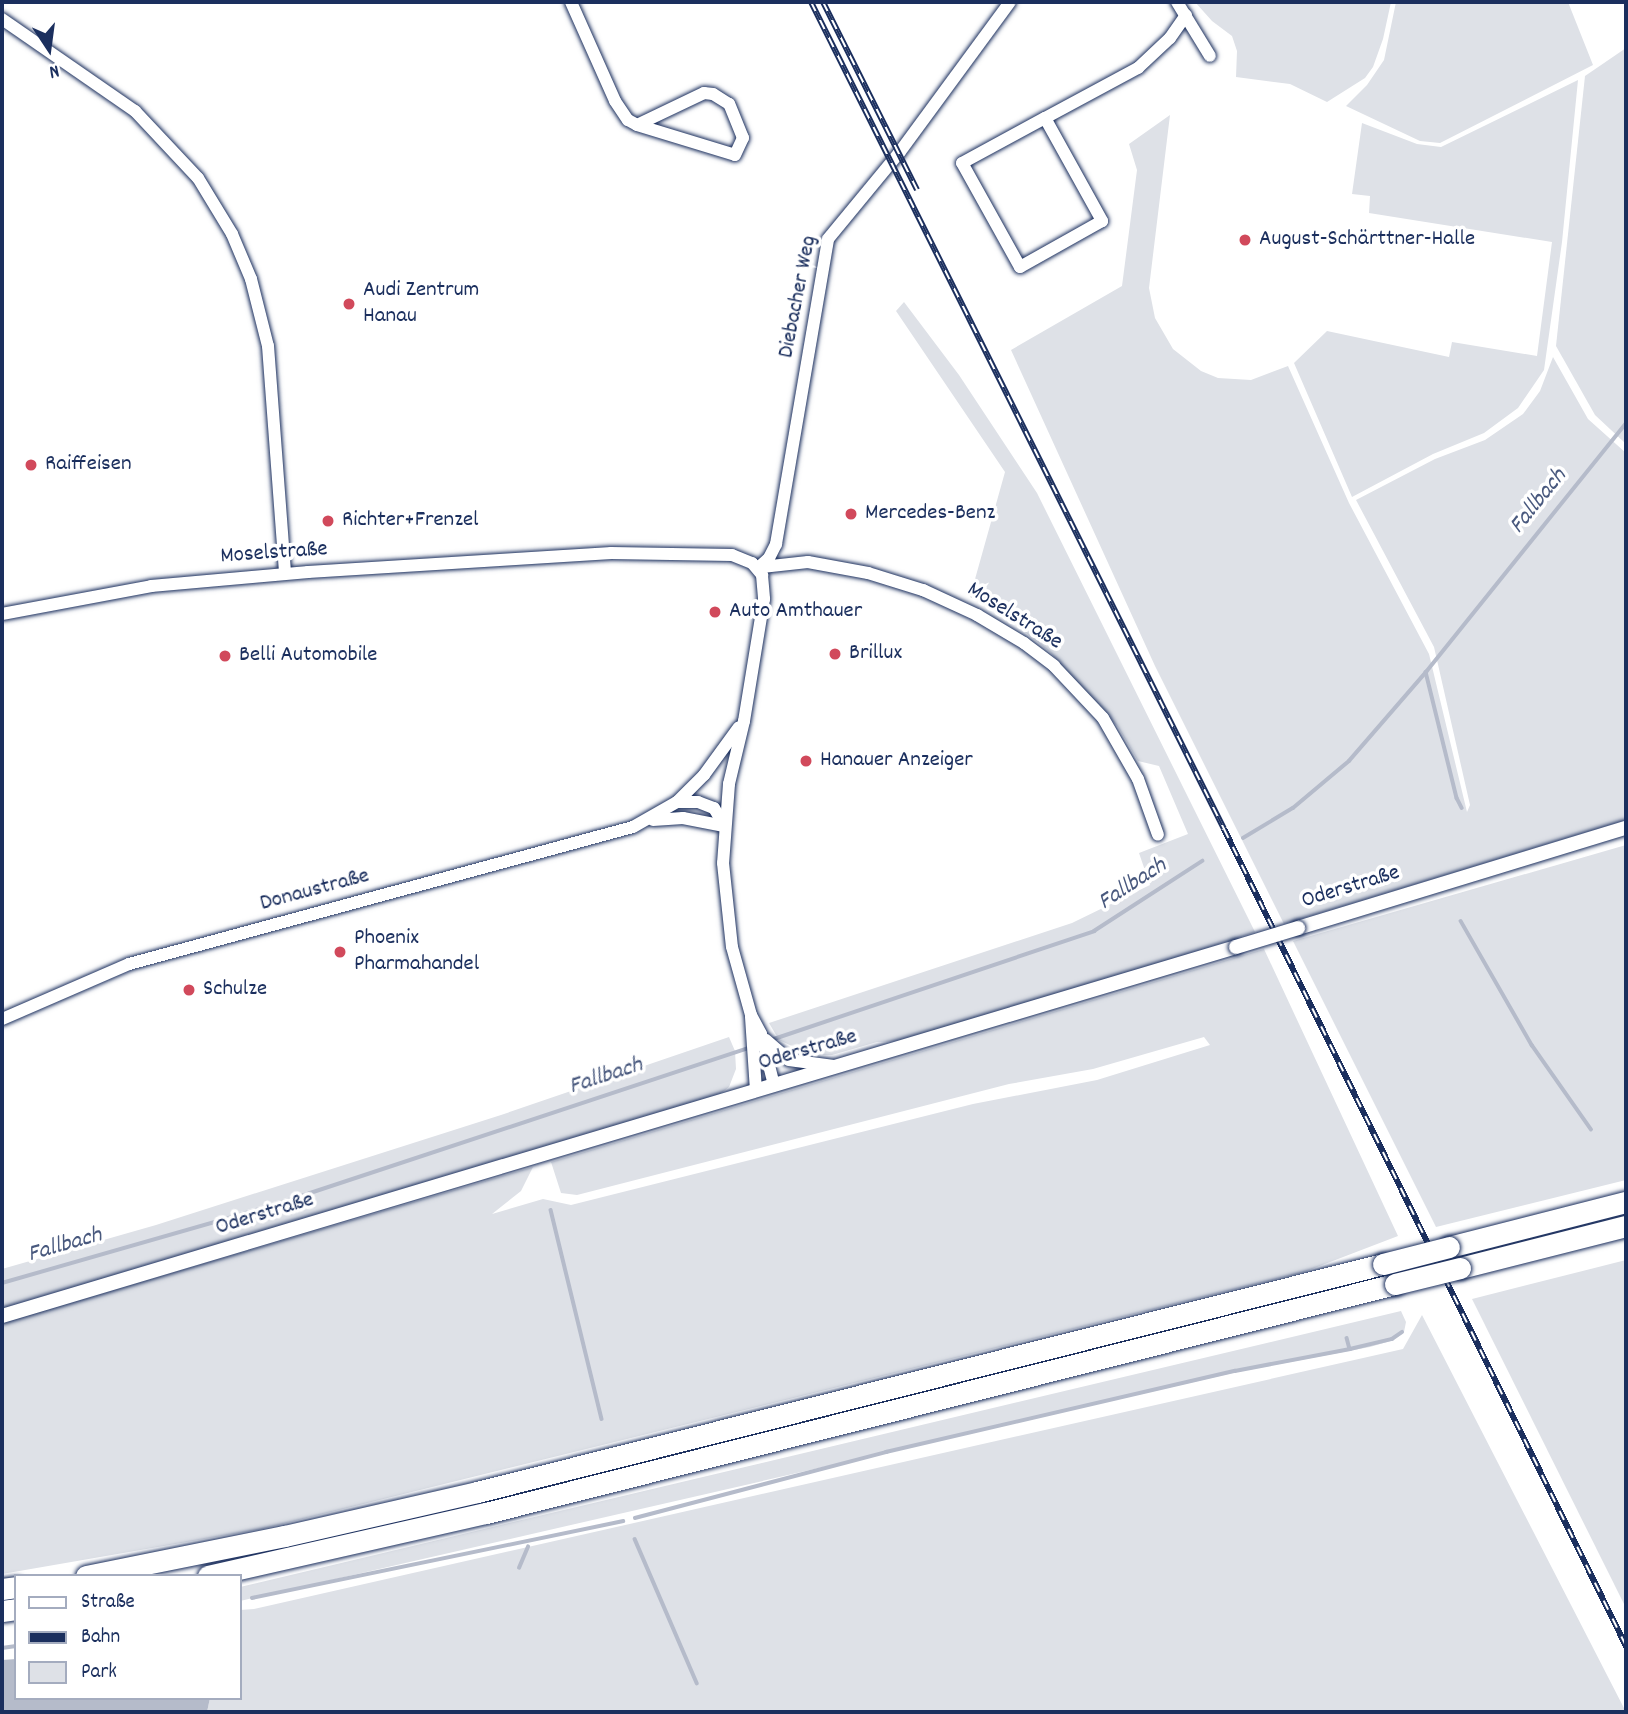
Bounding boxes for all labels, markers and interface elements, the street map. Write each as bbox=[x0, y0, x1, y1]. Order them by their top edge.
north arrow bbox=[14, 14, 84, 84]
text: N bbox=[46, 56, 61, 84]
place label: August-Schärttner-Halle bbox=[1259, 226, 1475, 254]
marker: August-Schärttner-Halle bbox=[1237, 232, 1253, 248]
street label: Diebacher Weg bbox=[774, 233, 824, 361]
place label: Audi Zentrum Hanau bbox=[363, 277, 479, 331]
marker: Audi Zentrum Hanau bbox=[341, 296, 357, 312]
place label: Raiffeisen bbox=[45, 451, 132, 479]
marker: Raiffeisen bbox=[23, 457, 39, 473]
water label: Fallbach bbox=[1504, 464, 1574, 540]
place label: Mercedes-Benz bbox=[865, 500, 995, 528]
marker: Mercedes-Benz bbox=[843, 506, 859, 522]
place label: Richter+Frenzel bbox=[342, 507, 479, 535]
marker: Richter+Frenzel bbox=[320, 513, 336, 529]
street label: Moselstraße bbox=[219, 536, 329, 572]
street label: Moselstraße bbox=[961, 577, 1067, 657]
place label: Auto Amthauer bbox=[729, 598, 862, 626]
marker: Auto Amthauer bbox=[707, 604, 723, 620]
place label: Brillux bbox=[849, 640, 902, 668]
place label: Belli Automobile bbox=[239, 642, 377, 670]
marker: Brillux bbox=[827, 646, 843, 662]
marker: Belli Automobile bbox=[217, 648, 233, 664]
place label: Hanauer Anzeiger bbox=[820, 747, 973, 775]
marker: Hanauer Anzeiger bbox=[798, 753, 814, 769]
water label: Fallbach bbox=[1093, 852, 1173, 918]
street label: Oderstraße bbox=[1299, 860, 1403, 916]
street label: Donaustraße bbox=[257, 863, 373, 919]
place label: Phoenix Pharmahandel bbox=[354, 925, 479, 979]
marker: Phoenix Pharmahandel bbox=[332, 944, 348, 960]
place label: Schulze bbox=[203, 976, 267, 1004]
marker: Schulze bbox=[181, 982, 197, 998]
street label: Oderstraße bbox=[756, 1024, 860, 1078]
water label: Fallbach bbox=[566, 1052, 646, 1102]
street label: Oderstraße bbox=[213, 1187, 317, 1243]
water label: Fallbach bbox=[25, 1222, 105, 1270]
legend bbox=[14, 1574, 242, 1700]
text: Straße bbox=[81, 1588, 135, 1618]
text: Bahn bbox=[81, 1623, 120, 1653]
text: Park bbox=[81, 1658, 117, 1688]

